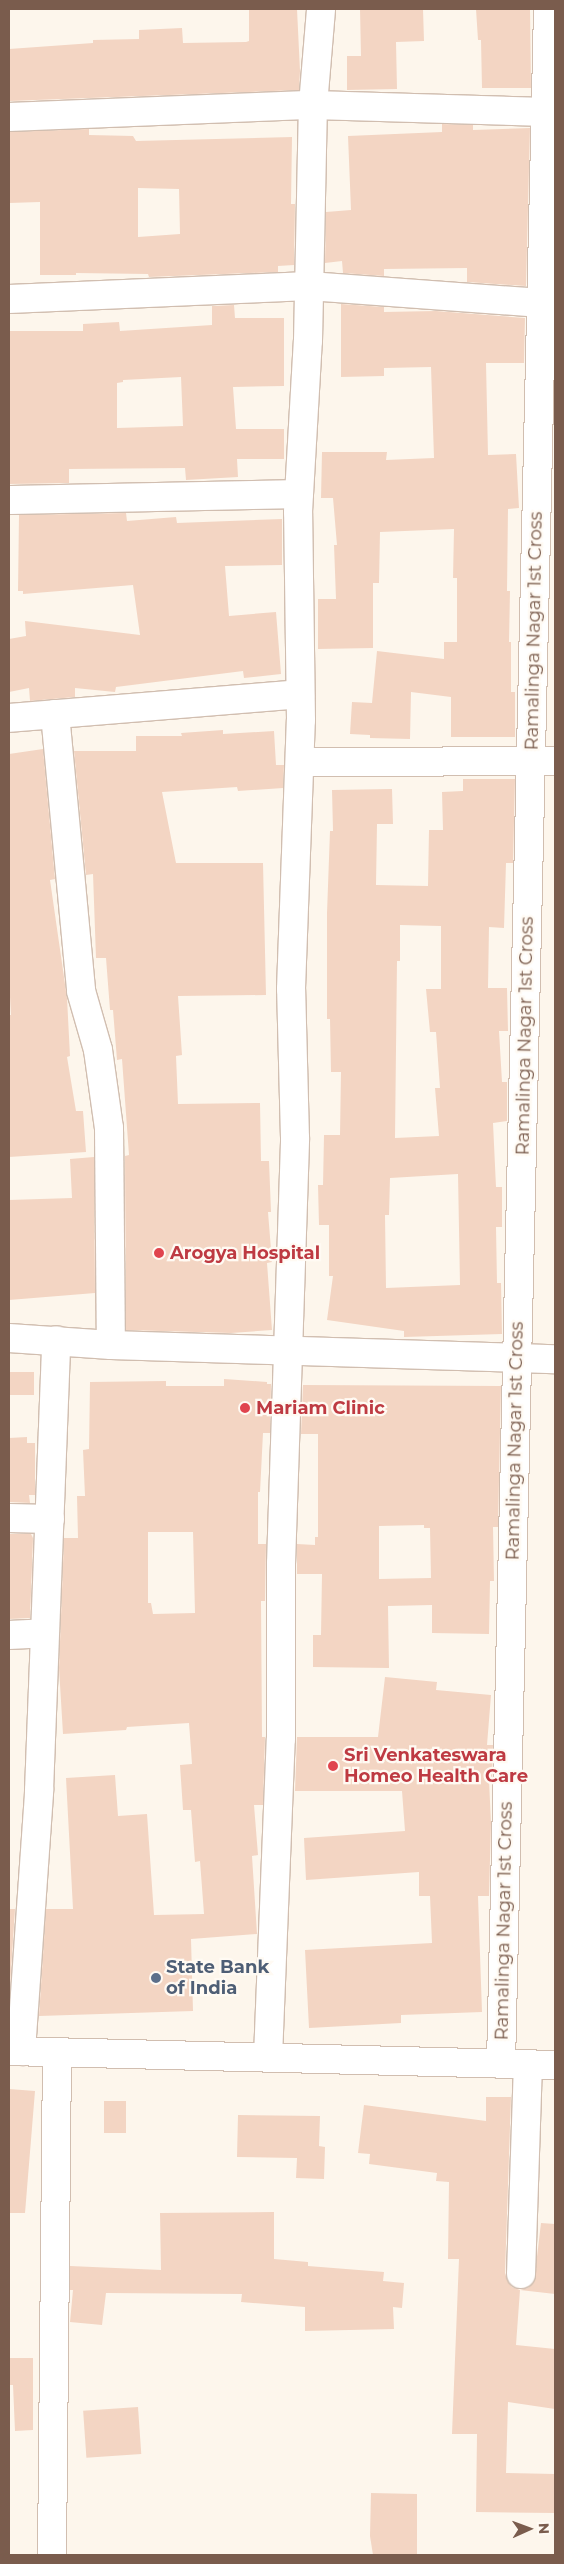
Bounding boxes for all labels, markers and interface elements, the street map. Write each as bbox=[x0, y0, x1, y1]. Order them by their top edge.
street label: Ramalinga Nagar 1st Cross bbox=[521, 511, 547, 751]
street label: Ramalinga Nagar 1st Cross bbox=[512, 916, 538, 1156]
place label: Arogya Hospital bbox=[170, 1242, 320, 1264]
marker: Arogya Hospital bbox=[152, 1246, 166, 1260]
street label: Ramalinga Nagar 1st Cross bbox=[502, 1321, 528, 1561]
place label: Mariam Clinic bbox=[256, 1397, 385, 1419]
marker: Mariam Clinic bbox=[238, 1401, 252, 1415]
place label: Sri Venkateswara Homeo Health Care bbox=[344, 1745, 528, 1788]
marker: Sri Venkateswara Homeo Health Care bbox=[326, 1759, 340, 1773]
street label: Ramalinga Nagar 1st Cross bbox=[491, 1801, 517, 2041]
place label: State Bank of India bbox=[166, 1957, 269, 2000]
marker: State Bank of India bbox=[150, 1972, 162, 1984]
north arrow bbox=[504, 2504, 554, 2554]
text: N bbox=[535, 2523, 553, 2534]

